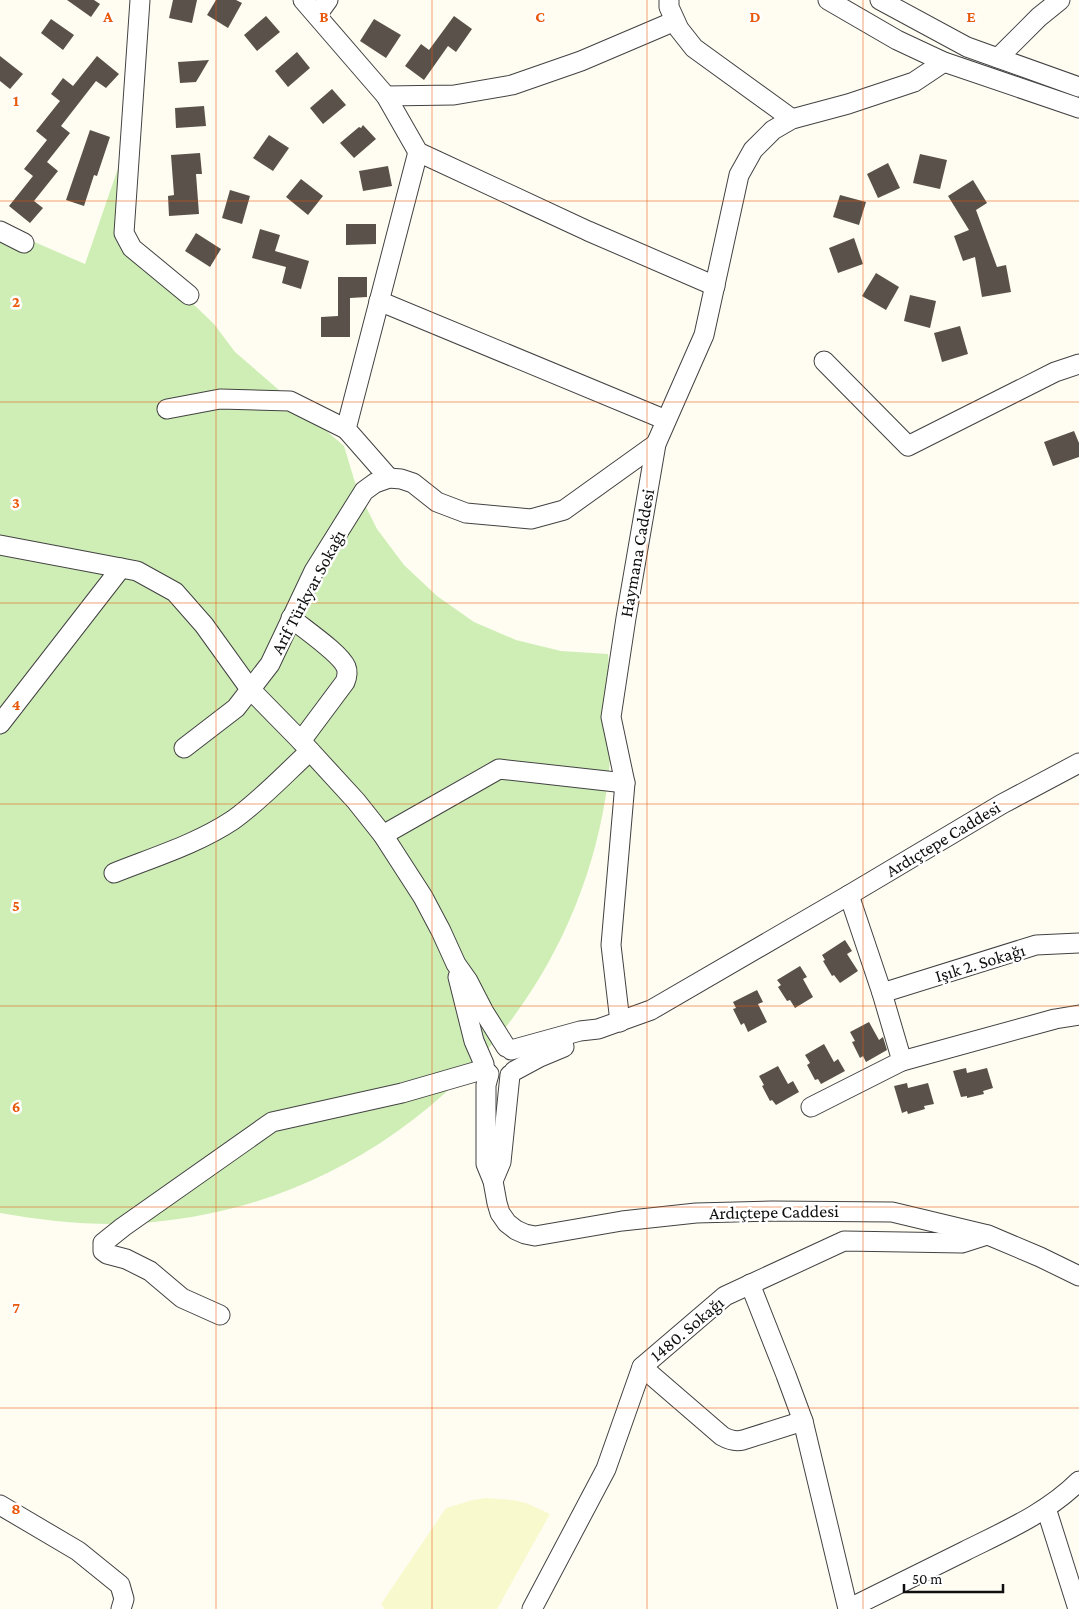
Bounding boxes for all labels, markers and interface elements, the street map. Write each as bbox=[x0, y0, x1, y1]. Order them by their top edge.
text: A bbox=[102, 8, 113, 25]
text: B bbox=[319, 8, 329, 25]
text: C bbox=[535, 8, 545, 25]
text: D bbox=[749, 8, 761, 25]
text: E bbox=[966, 8, 976, 25]
text: 1 bbox=[13, 92, 19, 109]
text: 2 bbox=[12, 293, 20, 310]
street label: Haymana Caddesi bbox=[616, 487, 658, 619]
text: 3 bbox=[12, 494, 20, 511]
street label: Arif Türkyar Sokağı bbox=[267, 526, 349, 658]
text: 4 bbox=[12, 696, 21, 713]
street label: Ardıçtepe Caddesi bbox=[882, 797, 1004, 881]
text: 5 bbox=[12, 897, 20, 914]
street label: Işık 2. Sokağı bbox=[933, 940, 1028, 986]
text: 6 bbox=[12, 1098, 20, 1115]
street label: Ardıçtepe Caddesi bbox=[709, 1201, 839, 1223]
street label: 1480. Sokağı bbox=[646, 1292, 728, 1365]
text: 7 bbox=[12, 1299, 20, 1316]
text: 8 bbox=[11, 1500, 21, 1517]
scale bar bbox=[904, 1562, 1003, 1594]
text: 50 m bbox=[912, 1571, 942, 1587]

